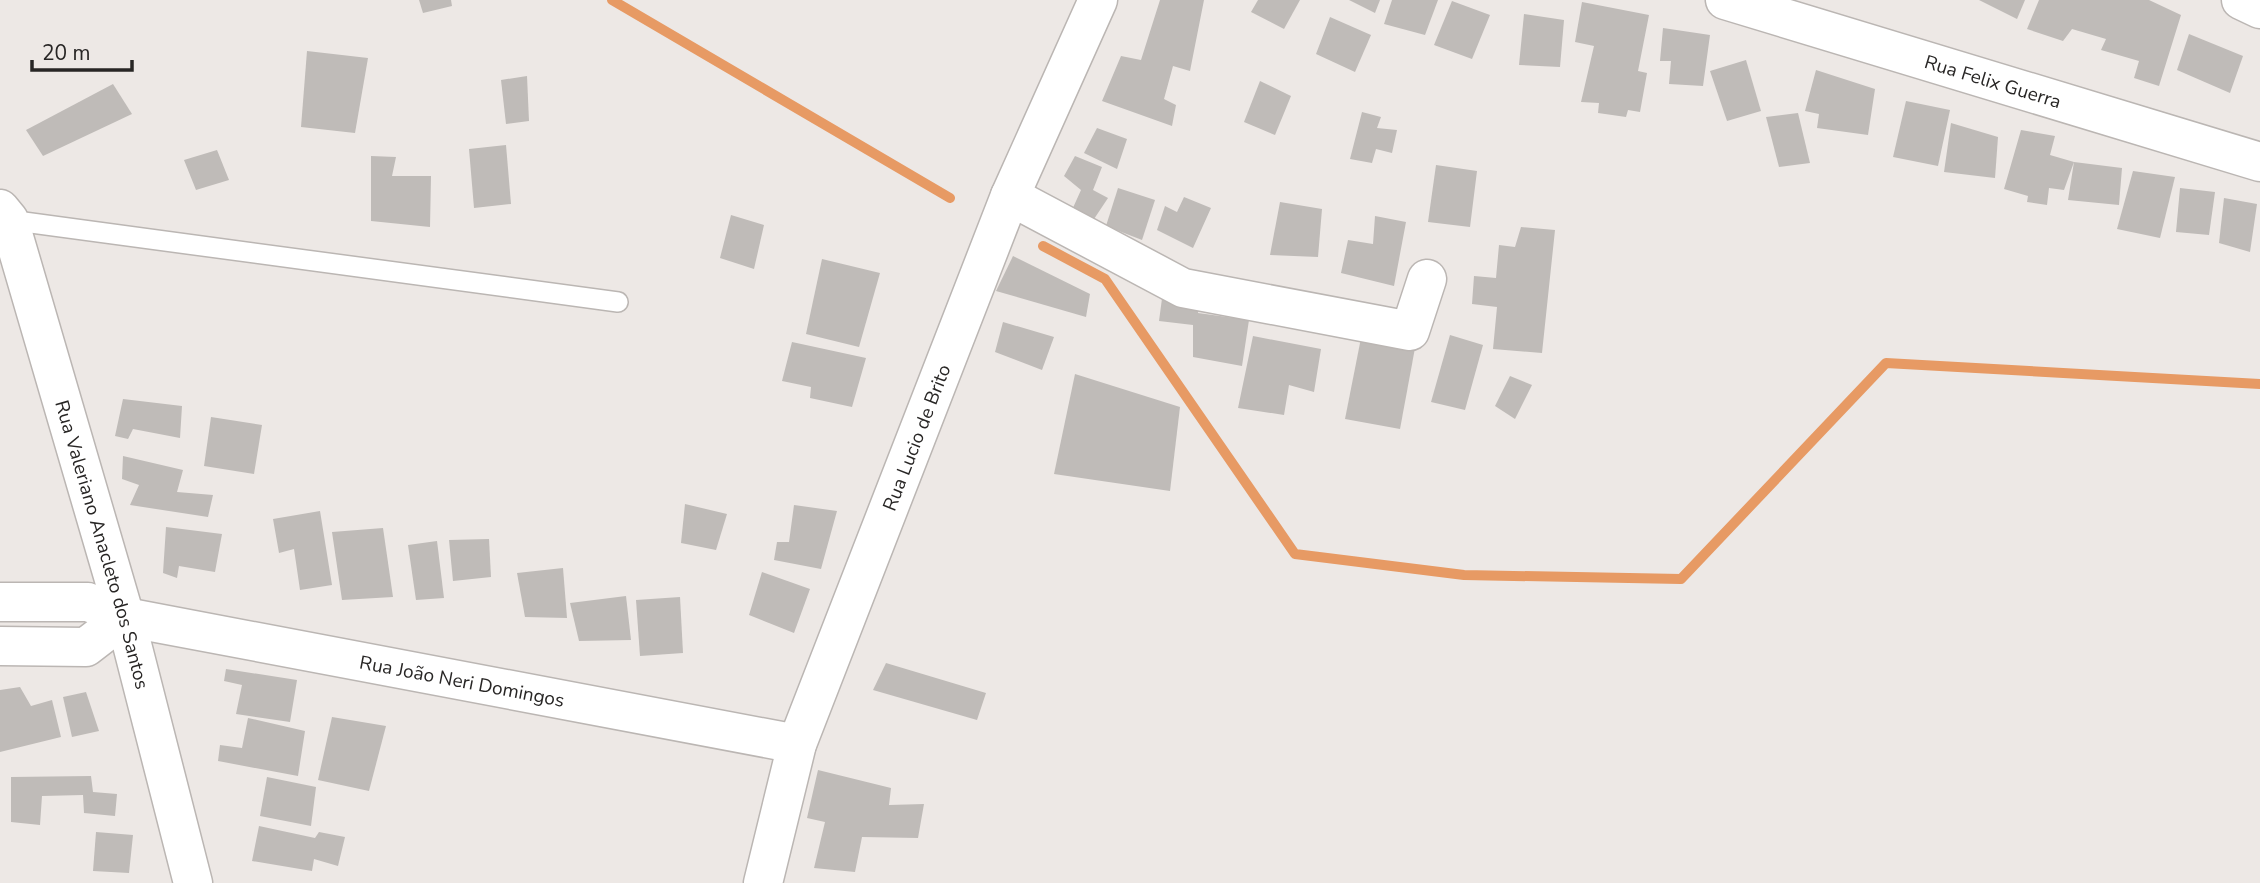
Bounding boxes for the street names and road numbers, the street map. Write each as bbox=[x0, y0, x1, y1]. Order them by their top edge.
street label: Rua Felix Guerra bbox=[1921, 49, 2064, 115]
street label: Rua Lucio de Brito bbox=[877, 361, 957, 515]
street label: Rua Valeriano Anacleto dos Santos bbox=[48, 397, 155, 692]
street label: Rua João Neri Domingos bbox=[357, 650, 567, 714]

